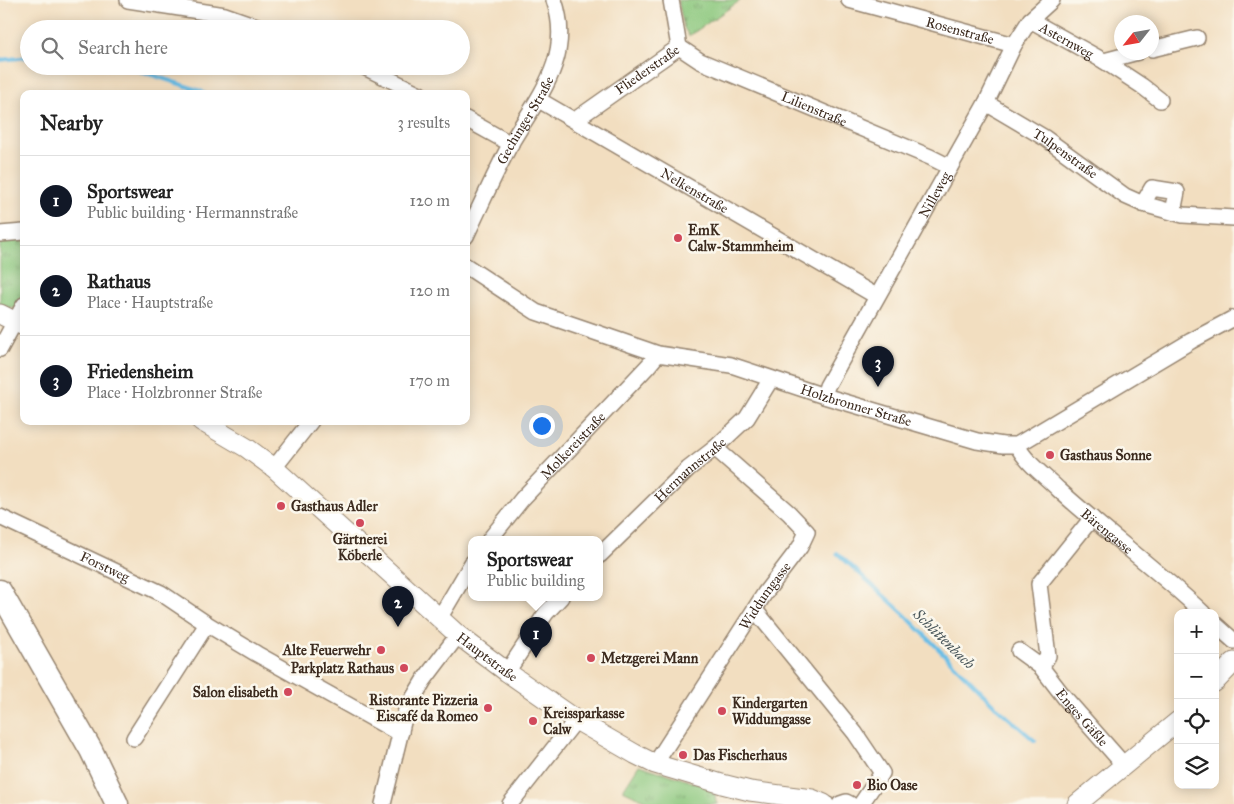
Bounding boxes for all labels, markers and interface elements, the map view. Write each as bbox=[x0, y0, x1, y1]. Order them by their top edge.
street label: Rosenstraße bbox=[924, 13, 996, 48]
north arrow bbox=[1114, 15, 1159, 60]
street label: Asternweg bbox=[1036, 18, 1097, 62]
search box bbox=[20, 20, 470, 75]
icon: search bbox=[38, 34, 66, 62]
text: Search here bbox=[78, 36, 168, 59]
street label: Fliederstraße bbox=[611, 41, 683, 98]
street label: Gechinger Straße bbox=[493, 73, 557, 167]
street label: Lilienstraße bbox=[779, 87, 850, 130]
text: Nearby bbox=[40, 110, 103, 136]
text: 3 results bbox=[397, 113, 450, 132]
street label: Tulpenstraße bbox=[1030, 124, 1101, 182]
street label: Nelkenstraße bbox=[658, 164, 732, 217]
street label: Nilleweg bbox=[915, 168, 955, 221]
text: Sportswear bbox=[87, 180, 173, 203]
text: 1 bbox=[53, 191, 59, 210]
text: 120 m bbox=[410, 191, 450, 210]
text: Public building · Hermannstraße bbox=[87, 203, 298, 222]
place label: EmK Calw-Stammheim bbox=[688, 222, 794, 255]
marker: EmK Calw-Stammheim bbox=[672, 232, 684, 244]
text: Rathaus bbox=[87, 270, 151, 293]
text: 2 bbox=[52, 281, 60, 300]
text: 120 m bbox=[410, 281, 450, 300]
text: Place · Hauptstraße bbox=[87, 293, 213, 312]
pin: 3 bbox=[862, 346, 894, 387]
text: Friedensheim bbox=[87, 360, 193, 383]
text: 3 bbox=[53, 371, 59, 390]
text: 170 m bbox=[409, 371, 450, 390]
street label: Holzbronner Straße bbox=[798, 380, 914, 430]
text: Place · Holzbronner Straße bbox=[87, 383, 262, 402]
street label: Molkereistraße bbox=[537, 408, 609, 483]
your location bbox=[529, 413, 555, 439]
street label: Hermannstraße bbox=[650, 434, 730, 506]
place label: Gasthaus Sonne bbox=[1060, 447, 1152, 464]
marker: Gasthaus Sonne bbox=[1044, 449, 1056, 461]
place label: Gasthaus Adler bbox=[291, 498, 378, 515]
marker: Gasthaus Adler bbox=[275, 500, 287, 512]
street label: Bärengasse bbox=[1078, 505, 1137, 557]
marker: Gärtnerei Köberle bbox=[354, 517, 366, 529]
place label: Gärtnerei Köberle bbox=[333, 531, 387, 564]
popup bbox=[468, 536, 603, 601]
street label: Forstweg bbox=[77, 548, 133, 586]
text: Sportswear bbox=[487, 548, 573, 571]
street label: Widdumgasse bbox=[735, 558, 794, 633]
text: Public building bbox=[487, 571, 584, 590]
pin: 2 bbox=[382, 586, 414, 627]
water label: Schlittenbach bbox=[909, 605, 979, 673]
map controls bbox=[1174, 609, 1219, 789]
button: + bbox=[1174, 609, 1219, 654]
pin: 1 bbox=[520, 617, 552, 658]
street label: Hauptstraße bbox=[453, 629, 521, 685]
place label: Alte Feuerwehr bbox=[282, 642, 372, 659]
marker: Alte Feuerwehr bbox=[375, 644, 387, 656]
place label: Metzgerei Mann bbox=[601, 650, 699, 668]
marker: Metzgerei Mann bbox=[585, 652, 597, 664]
button: − bbox=[1174, 654, 1219, 699]
place label: Parkplatz Rathaus bbox=[291, 660, 394, 678]
marker: Parkplatz Rathaus bbox=[398, 662, 410, 674]
place label: Salon elisabeth bbox=[193, 684, 278, 701]
street label: Enges Gäßle bbox=[1052, 685, 1112, 750]
marker: Salon elisabeth bbox=[282, 686, 294, 698]
place label: Ristorante Pizzeria Eiscafé da Romeo bbox=[369, 692, 479, 725]
place label: Kindergarten Widdumgasse bbox=[732, 695, 811, 729]
button: locate bbox=[1174, 699, 1219, 744]
marker: Ristorante Pizzeria Eiscafé da Romeo bbox=[482, 702, 494, 714]
place label: Kreissparkasse Calw bbox=[543, 705, 625, 738]
marker: Kindergarten Widdumgasse bbox=[716, 705, 728, 717]
marker: Kreissparkasse Calw bbox=[527, 715, 539, 727]
button: layers bbox=[1174, 744, 1219, 789]
place label: Das Fischerhaus bbox=[693, 747, 787, 764]
marker: Das Fischerhaus bbox=[677, 749, 689, 761]
place label: Bio Oase bbox=[867, 777, 918, 794]
marker: Bio Oase bbox=[851, 779, 863, 791]

